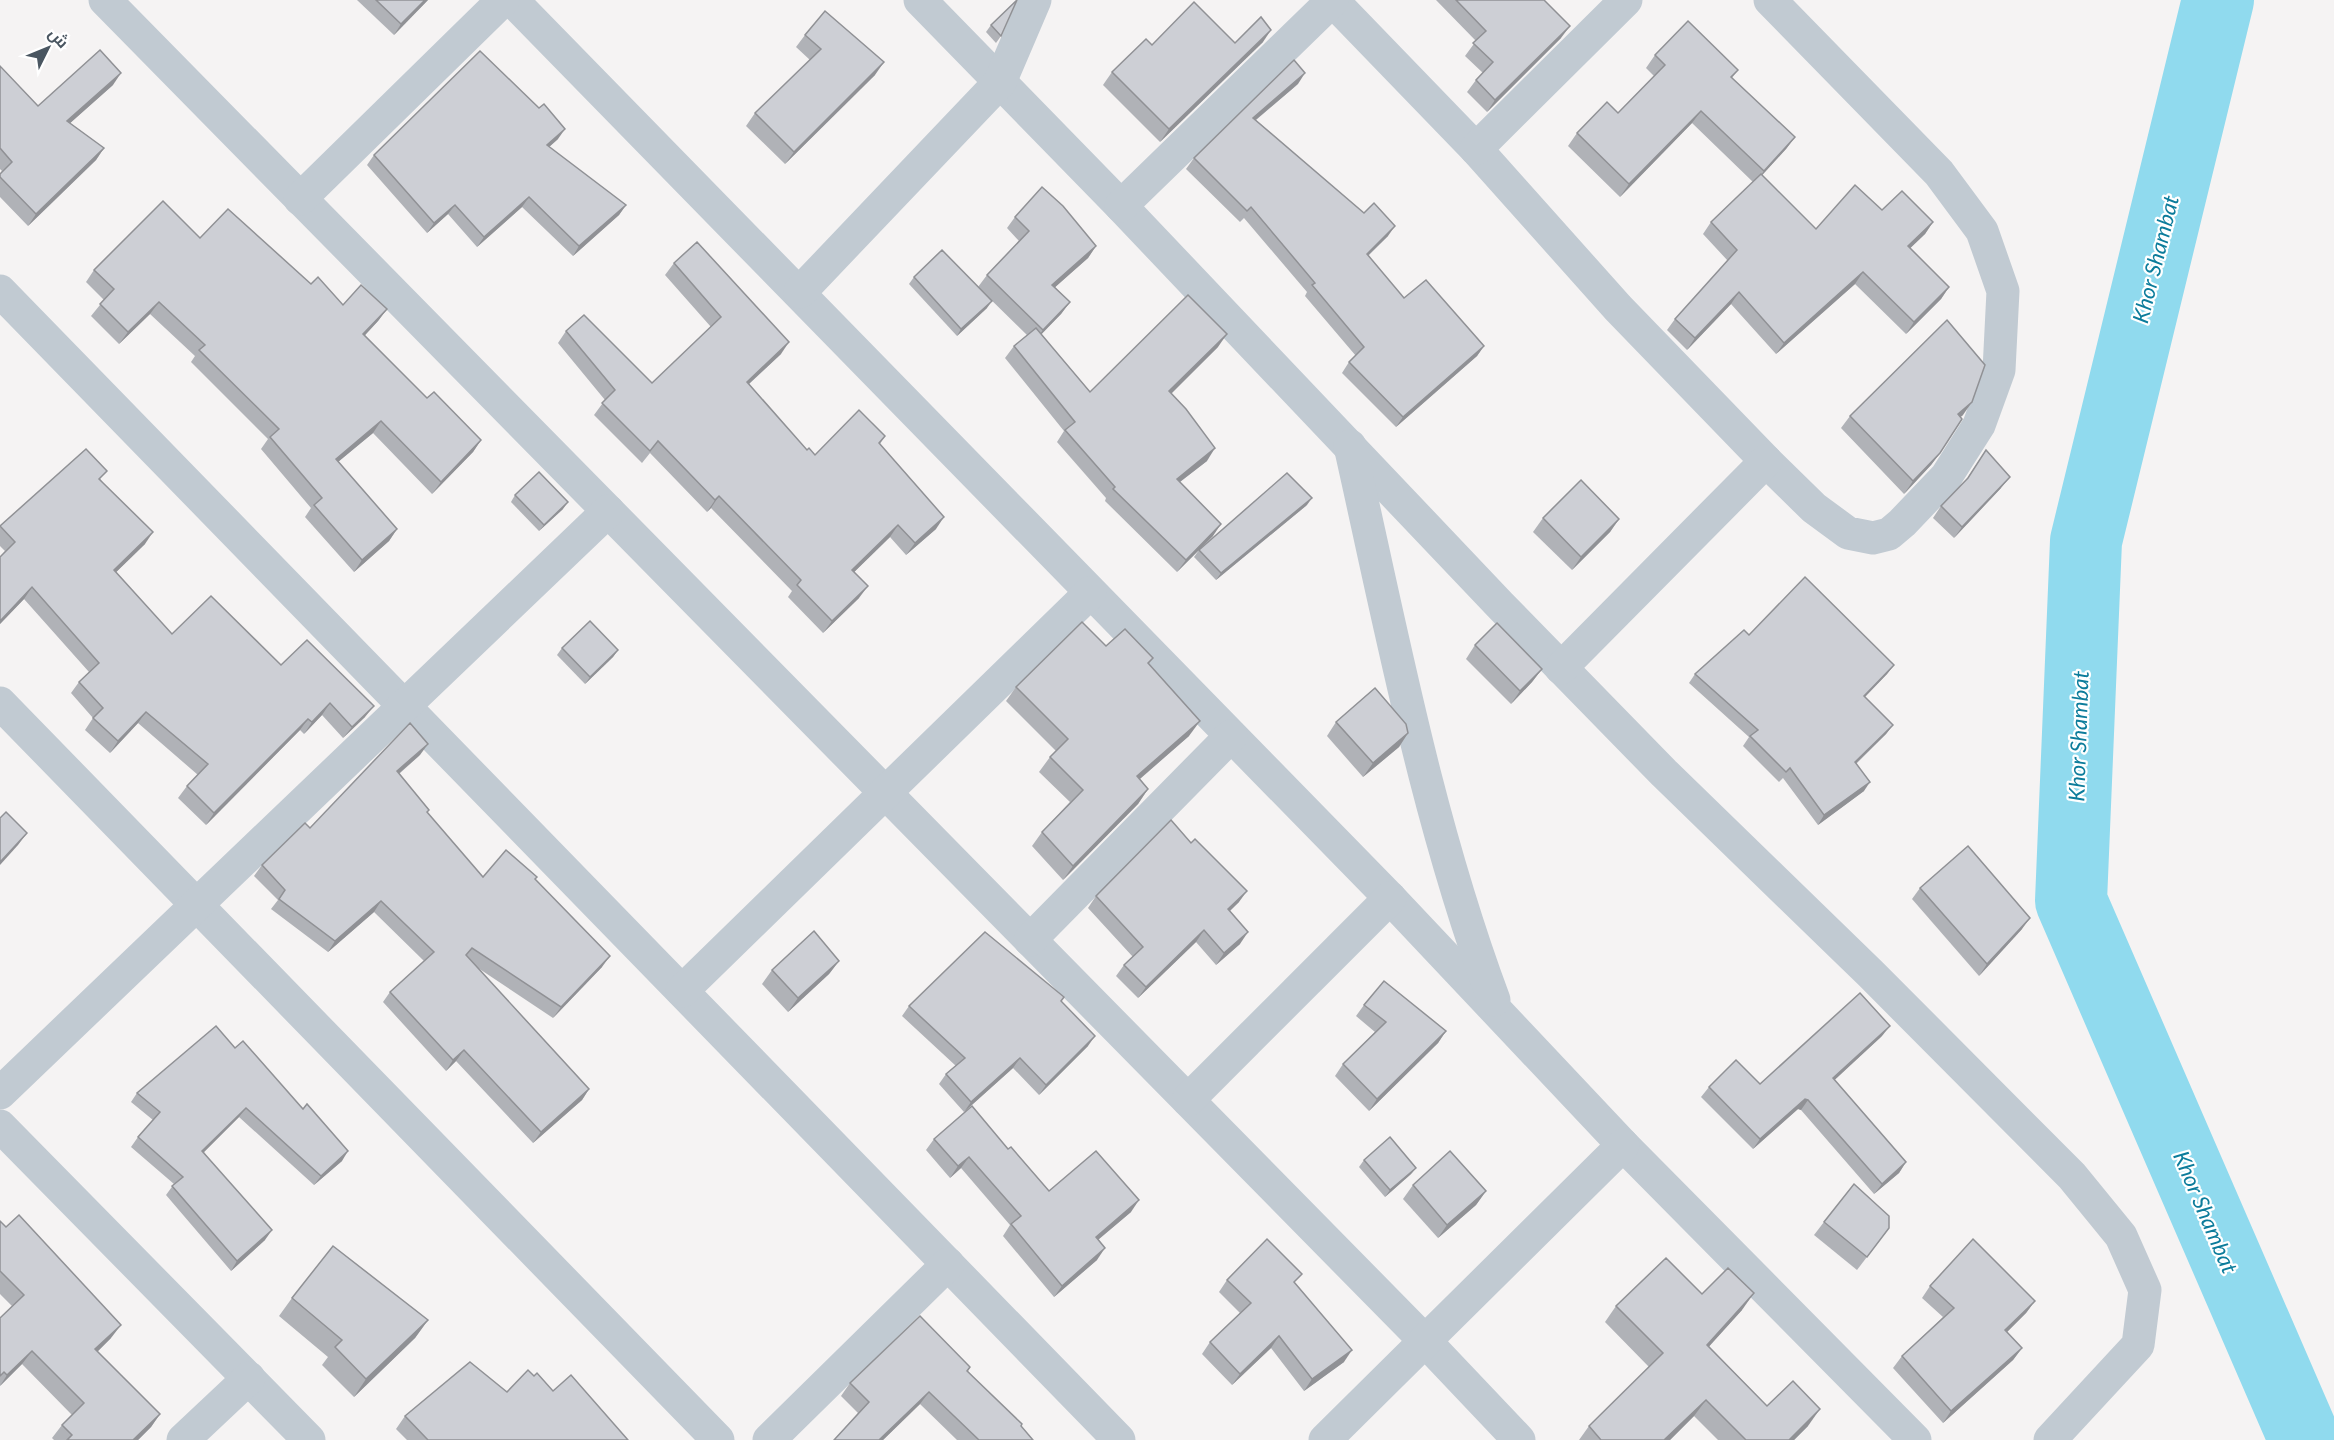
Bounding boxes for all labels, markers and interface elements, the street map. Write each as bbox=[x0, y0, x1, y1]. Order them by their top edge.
north arrow bbox=[18, 18, 78, 78]
text: ش bbox=[45, 23, 73, 52]
water label: Khor Shambat bbox=[2126, 192, 2184, 326]
water label: Khor Shambat bbox=[2062, 670, 2094, 802]
water label: Khor Shambat bbox=[2168, 1147, 2244, 1278]

